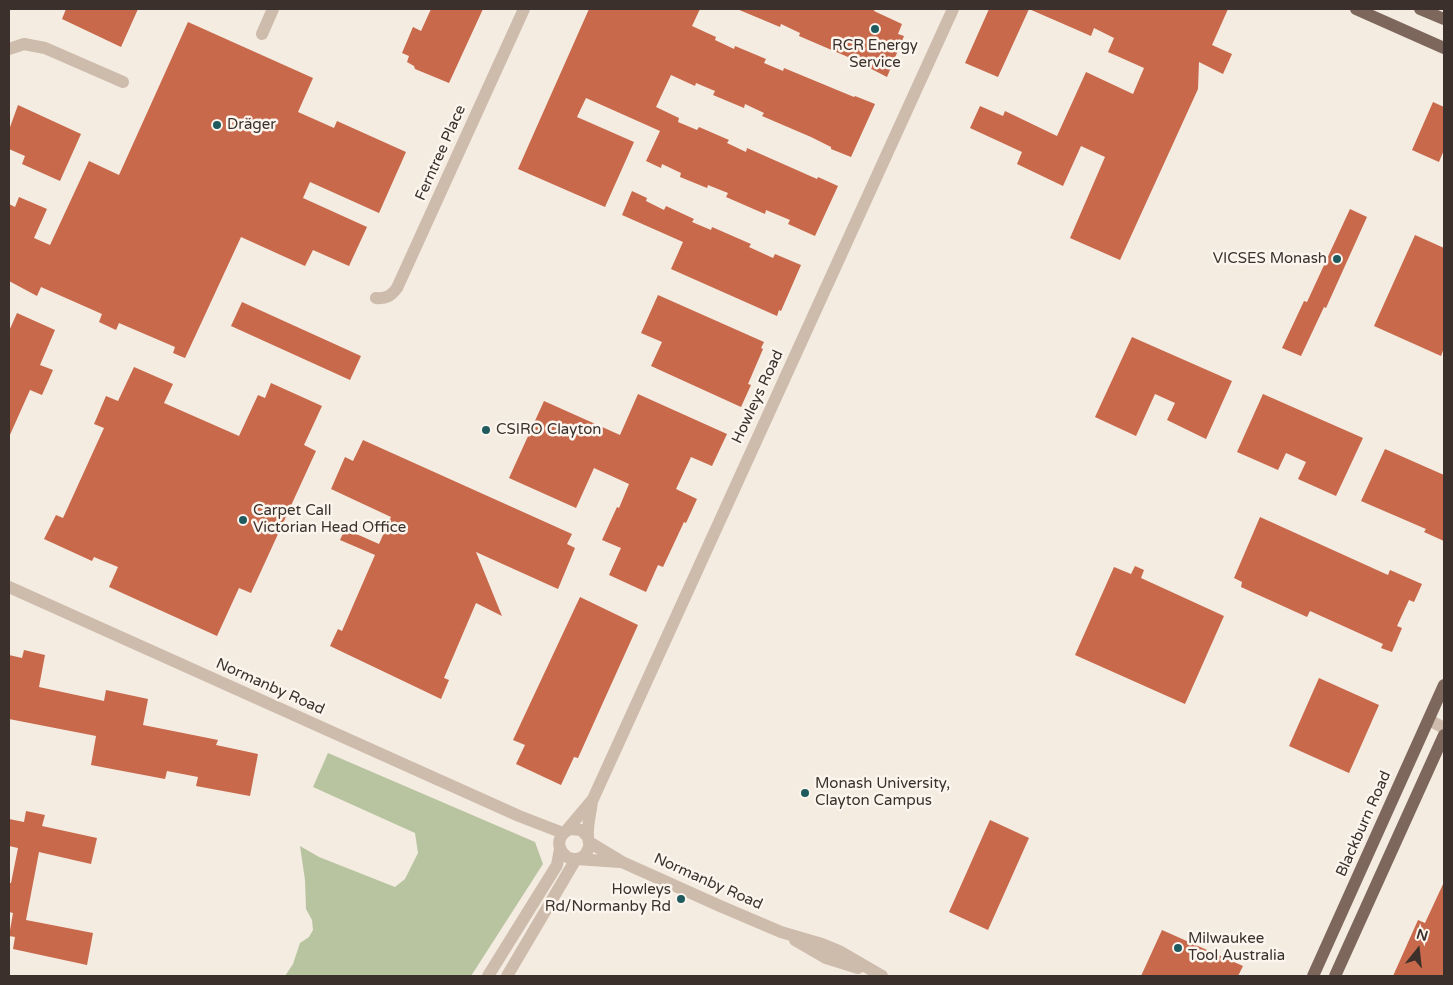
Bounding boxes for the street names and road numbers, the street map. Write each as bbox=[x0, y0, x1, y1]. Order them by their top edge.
street label: Ferntree Place bbox=[412, 103, 470, 203]
street label: Howleys Road bbox=[728, 347, 788, 447]
street label: Normanby Road bbox=[213, 655, 327, 719]
street label: Blackburn Road bbox=[1333, 768, 1395, 880]
street label: Normanby Road bbox=[651, 850, 765, 914]

